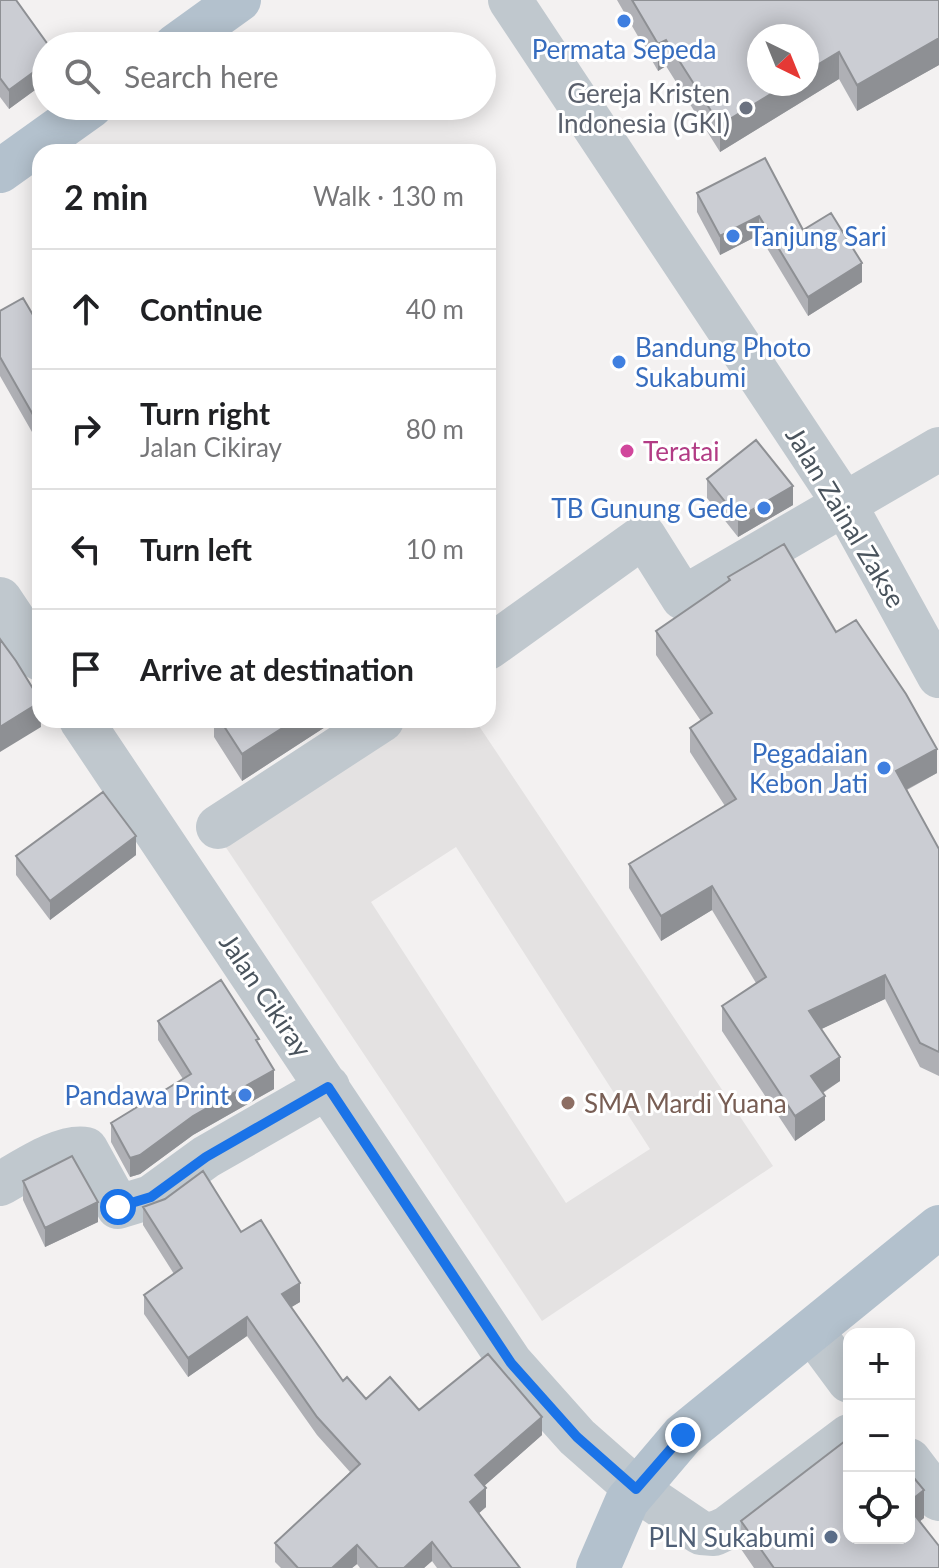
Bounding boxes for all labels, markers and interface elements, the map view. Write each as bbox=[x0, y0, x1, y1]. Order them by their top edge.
marker: Permata Sepeda bbox=[615, 12, 633, 30]
north arrow bbox=[747, 24, 819, 96]
search box bbox=[32, 32, 496, 120]
place label: Permata Sepeda bbox=[532, 33, 716, 65]
icon: search bbox=[60, 54, 104, 98]
text: Search here bbox=[124, 58, 279, 94]
place label: Gereja Kristen Indonesia (GKI) bbox=[557, 77, 730, 139]
marker: Gereja Kristen Indonesia (GKI) bbox=[737, 99, 755, 117]
text: 2 min bbox=[64, 176, 148, 217]
text: Walk · 130 m bbox=[313, 180, 464, 212]
place label: Tanjung Sari bbox=[749, 220, 887, 252]
marker: Tanjung Sari bbox=[724, 227, 742, 245]
icon: ahead bbox=[64, 287, 108, 331]
text: Continue bbox=[140, 291, 263, 327]
text: 40 m bbox=[406, 293, 464, 325]
place label: Bandung Photo Sukabumi bbox=[635, 331, 811, 393]
marker: Bandung Photo Sukabumi bbox=[610, 353, 628, 371]
text: Turn right bbox=[140, 395, 270, 431]
icon: right bbox=[64, 407, 108, 451]
text: 80 m bbox=[406, 413, 464, 445]
street label: Jalan Zainal Zakse bbox=[779, 421, 913, 613]
text: Jalan Cikiray bbox=[140, 431, 282, 463]
place label: Teratai bbox=[643, 435, 719, 467]
marker: Teratai bbox=[618, 442, 636, 460]
place label: TB Gunung Gede bbox=[551, 492, 748, 524]
marker: TB Gunung Gede bbox=[755, 499, 773, 517]
icon: left bbox=[64, 527, 108, 571]
text: Turn left bbox=[140, 531, 252, 567]
text: 10 m bbox=[406, 533, 464, 565]
icon: arrive bbox=[64, 647, 108, 691]
text: Arrive at destination bbox=[140, 651, 414, 687]
place label: Pegadaian Kebon Jati bbox=[749, 737, 868, 799]
marker: Pegadaian Kebon Jati bbox=[875, 759, 893, 777]
street label: Jalan Cikiray bbox=[213, 927, 319, 1063]
place label: Pandawa Print bbox=[64, 1079, 230, 1111]
marker: Pandawa Print bbox=[236, 1086, 254, 1104]
place label: SMA Mardi Yuana bbox=[584, 1087, 787, 1119]
marker: SMA Mardi Yuana bbox=[559, 1094, 577, 1112]
route start bbox=[100, 1189, 136, 1225]
map controls bbox=[843, 1328, 915, 1544]
button: + bbox=[843, 1328, 915, 1400]
button: − bbox=[843, 1400, 915, 1472]
route end bbox=[665, 1417, 701, 1453]
button: locate bbox=[843, 1472, 915, 1544]
place label: PLN Sukabumi bbox=[648, 1521, 815, 1553]
marker: PLN Sukabumi bbox=[822, 1528, 840, 1546]

